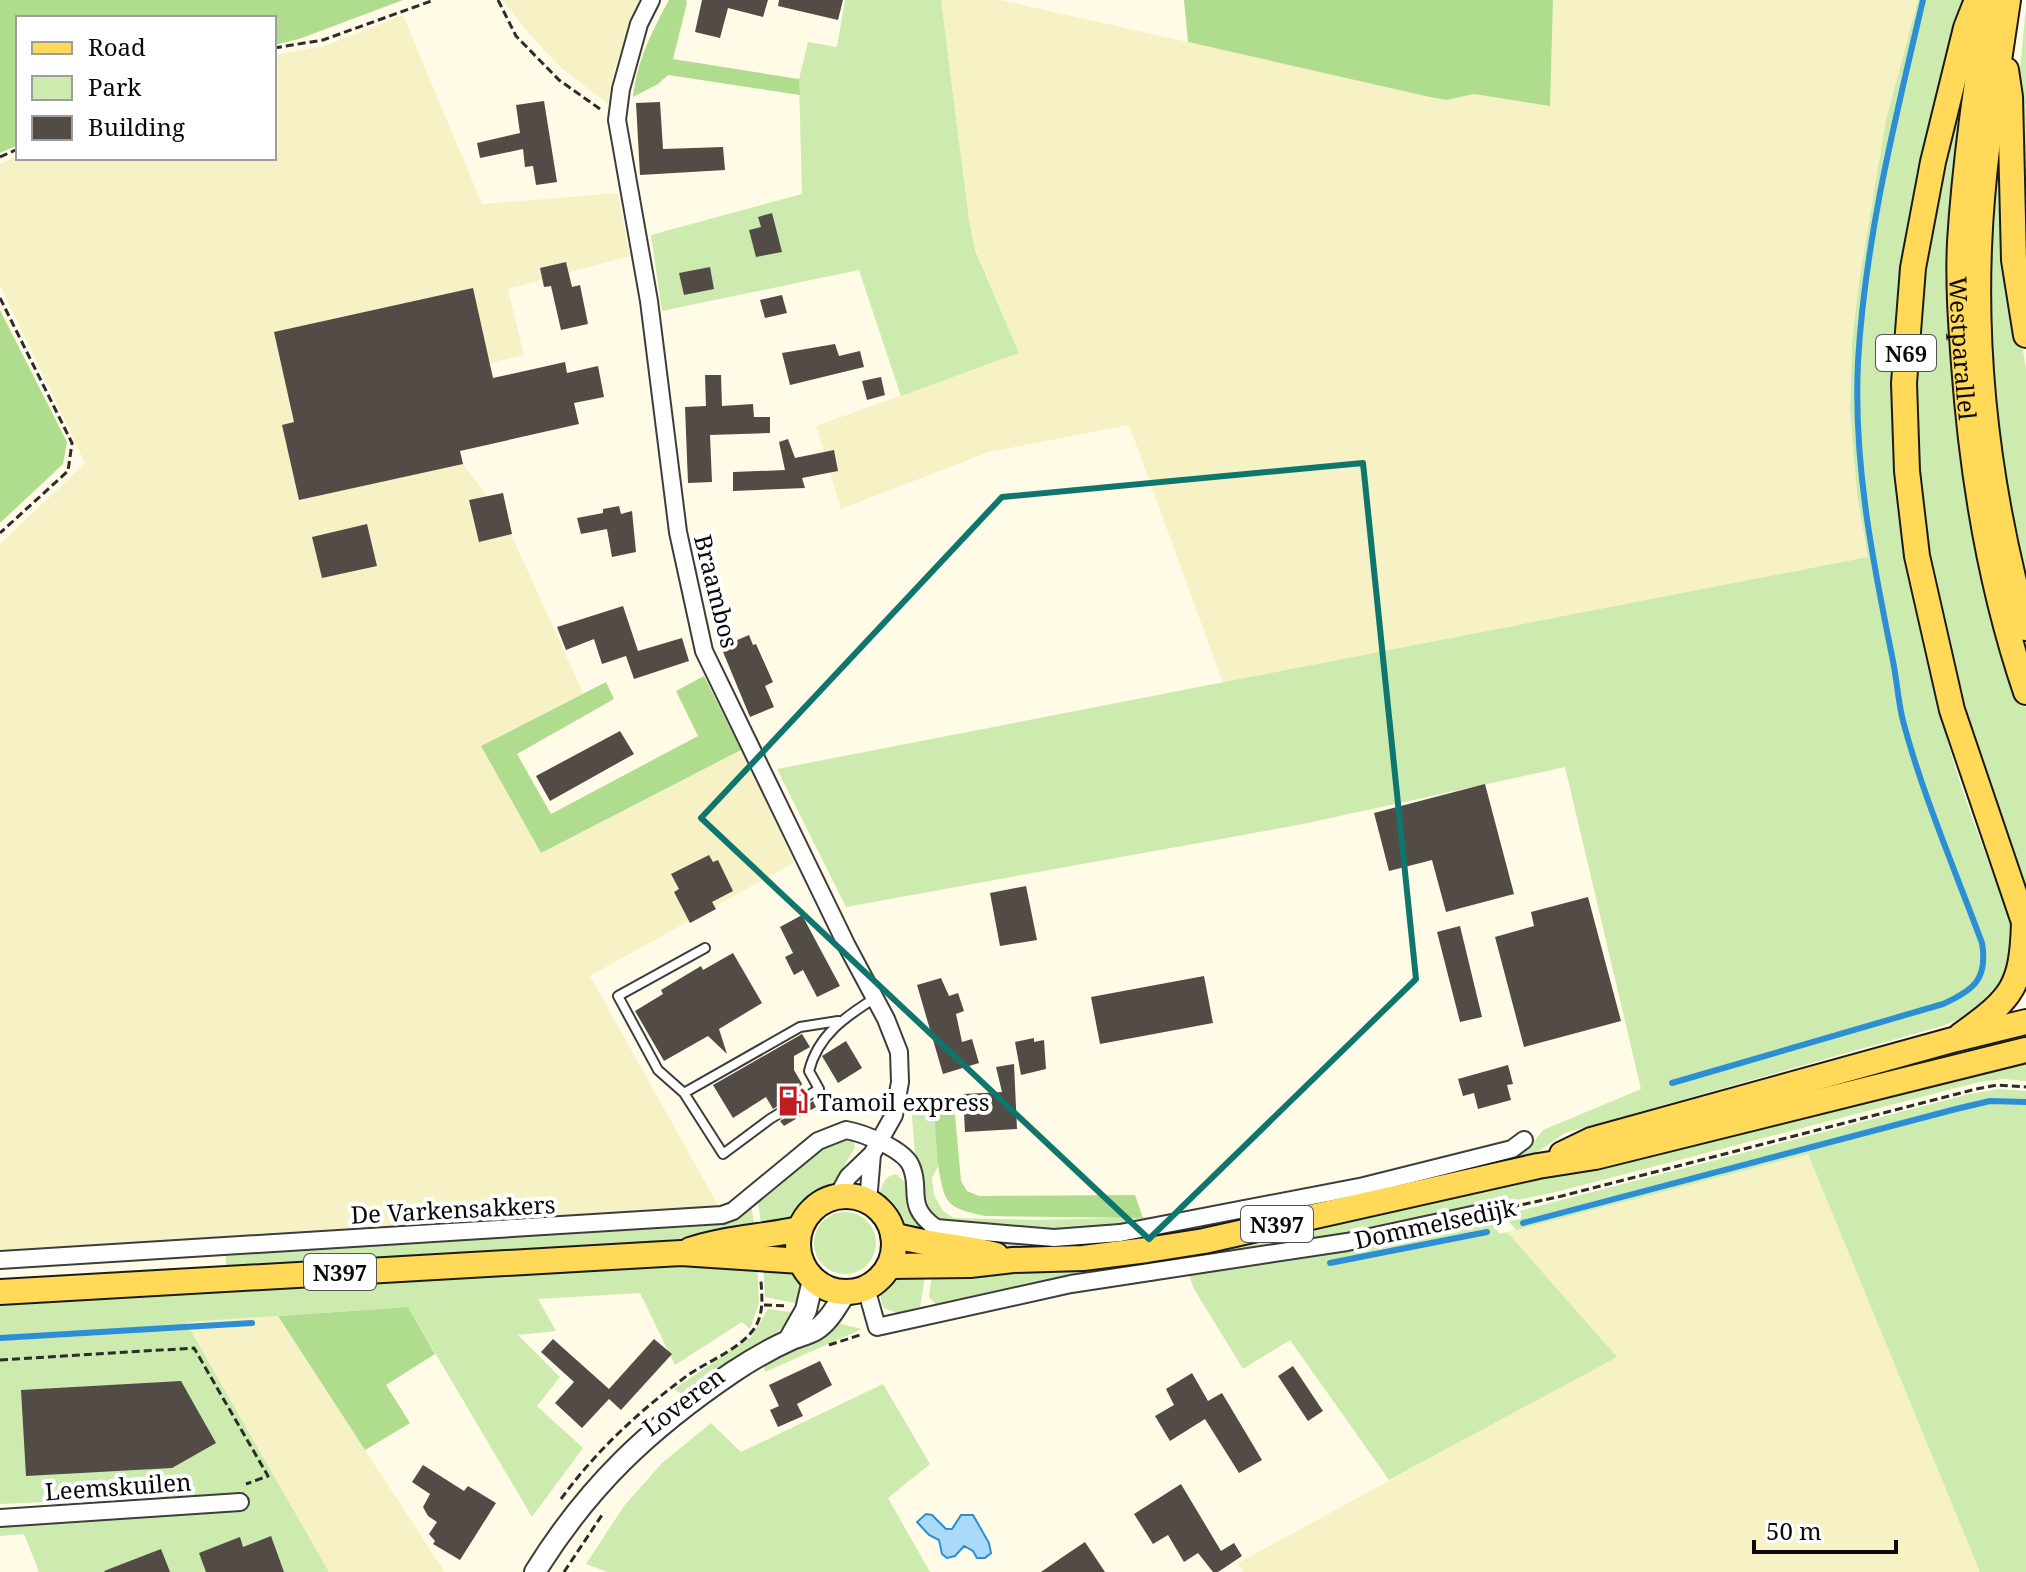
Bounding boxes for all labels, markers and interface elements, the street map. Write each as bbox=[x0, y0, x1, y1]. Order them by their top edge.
legend bbox=[16, 16, 276, 160]
text: Road bbox=[88, 30, 146, 63]
text: Park bbox=[88, 70, 142, 103]
text: Building bbox=[88, 110, 185, 143]
street label: Westparallel bbox=[1943, 276, 1985, 422]
road number: N69 bbox=[1876, 335, 1936, 371]
street label: Braambos bbox=[687, 531, 747, 651]
fuel station icon: Tamoil express bbox=[776, 1084, 810, 1118]
place label: Tamoil express bbox=[817, 1085, 990, 1118]
street label: De Varkensakkers bbox=[350, 1187, 556, 1231]
street label: Dommelsedijk bbox=[1351, 1190, 1520, 1256]
road number: N397 bbox=[1241, 1206, 1313, 1242]
road number: N397 bbox=[304, 1254, 376, 1290]
street label: Loveren bbox=[635, 1359, 731, 1443]
street label: Leemskuilen bbox=[44, 1464, 192, 1508]
scale bar bbox=[1754, 1504, 1896, 1554]
text: 50 m bbox=[1766, 1514, 1822, 1547]

